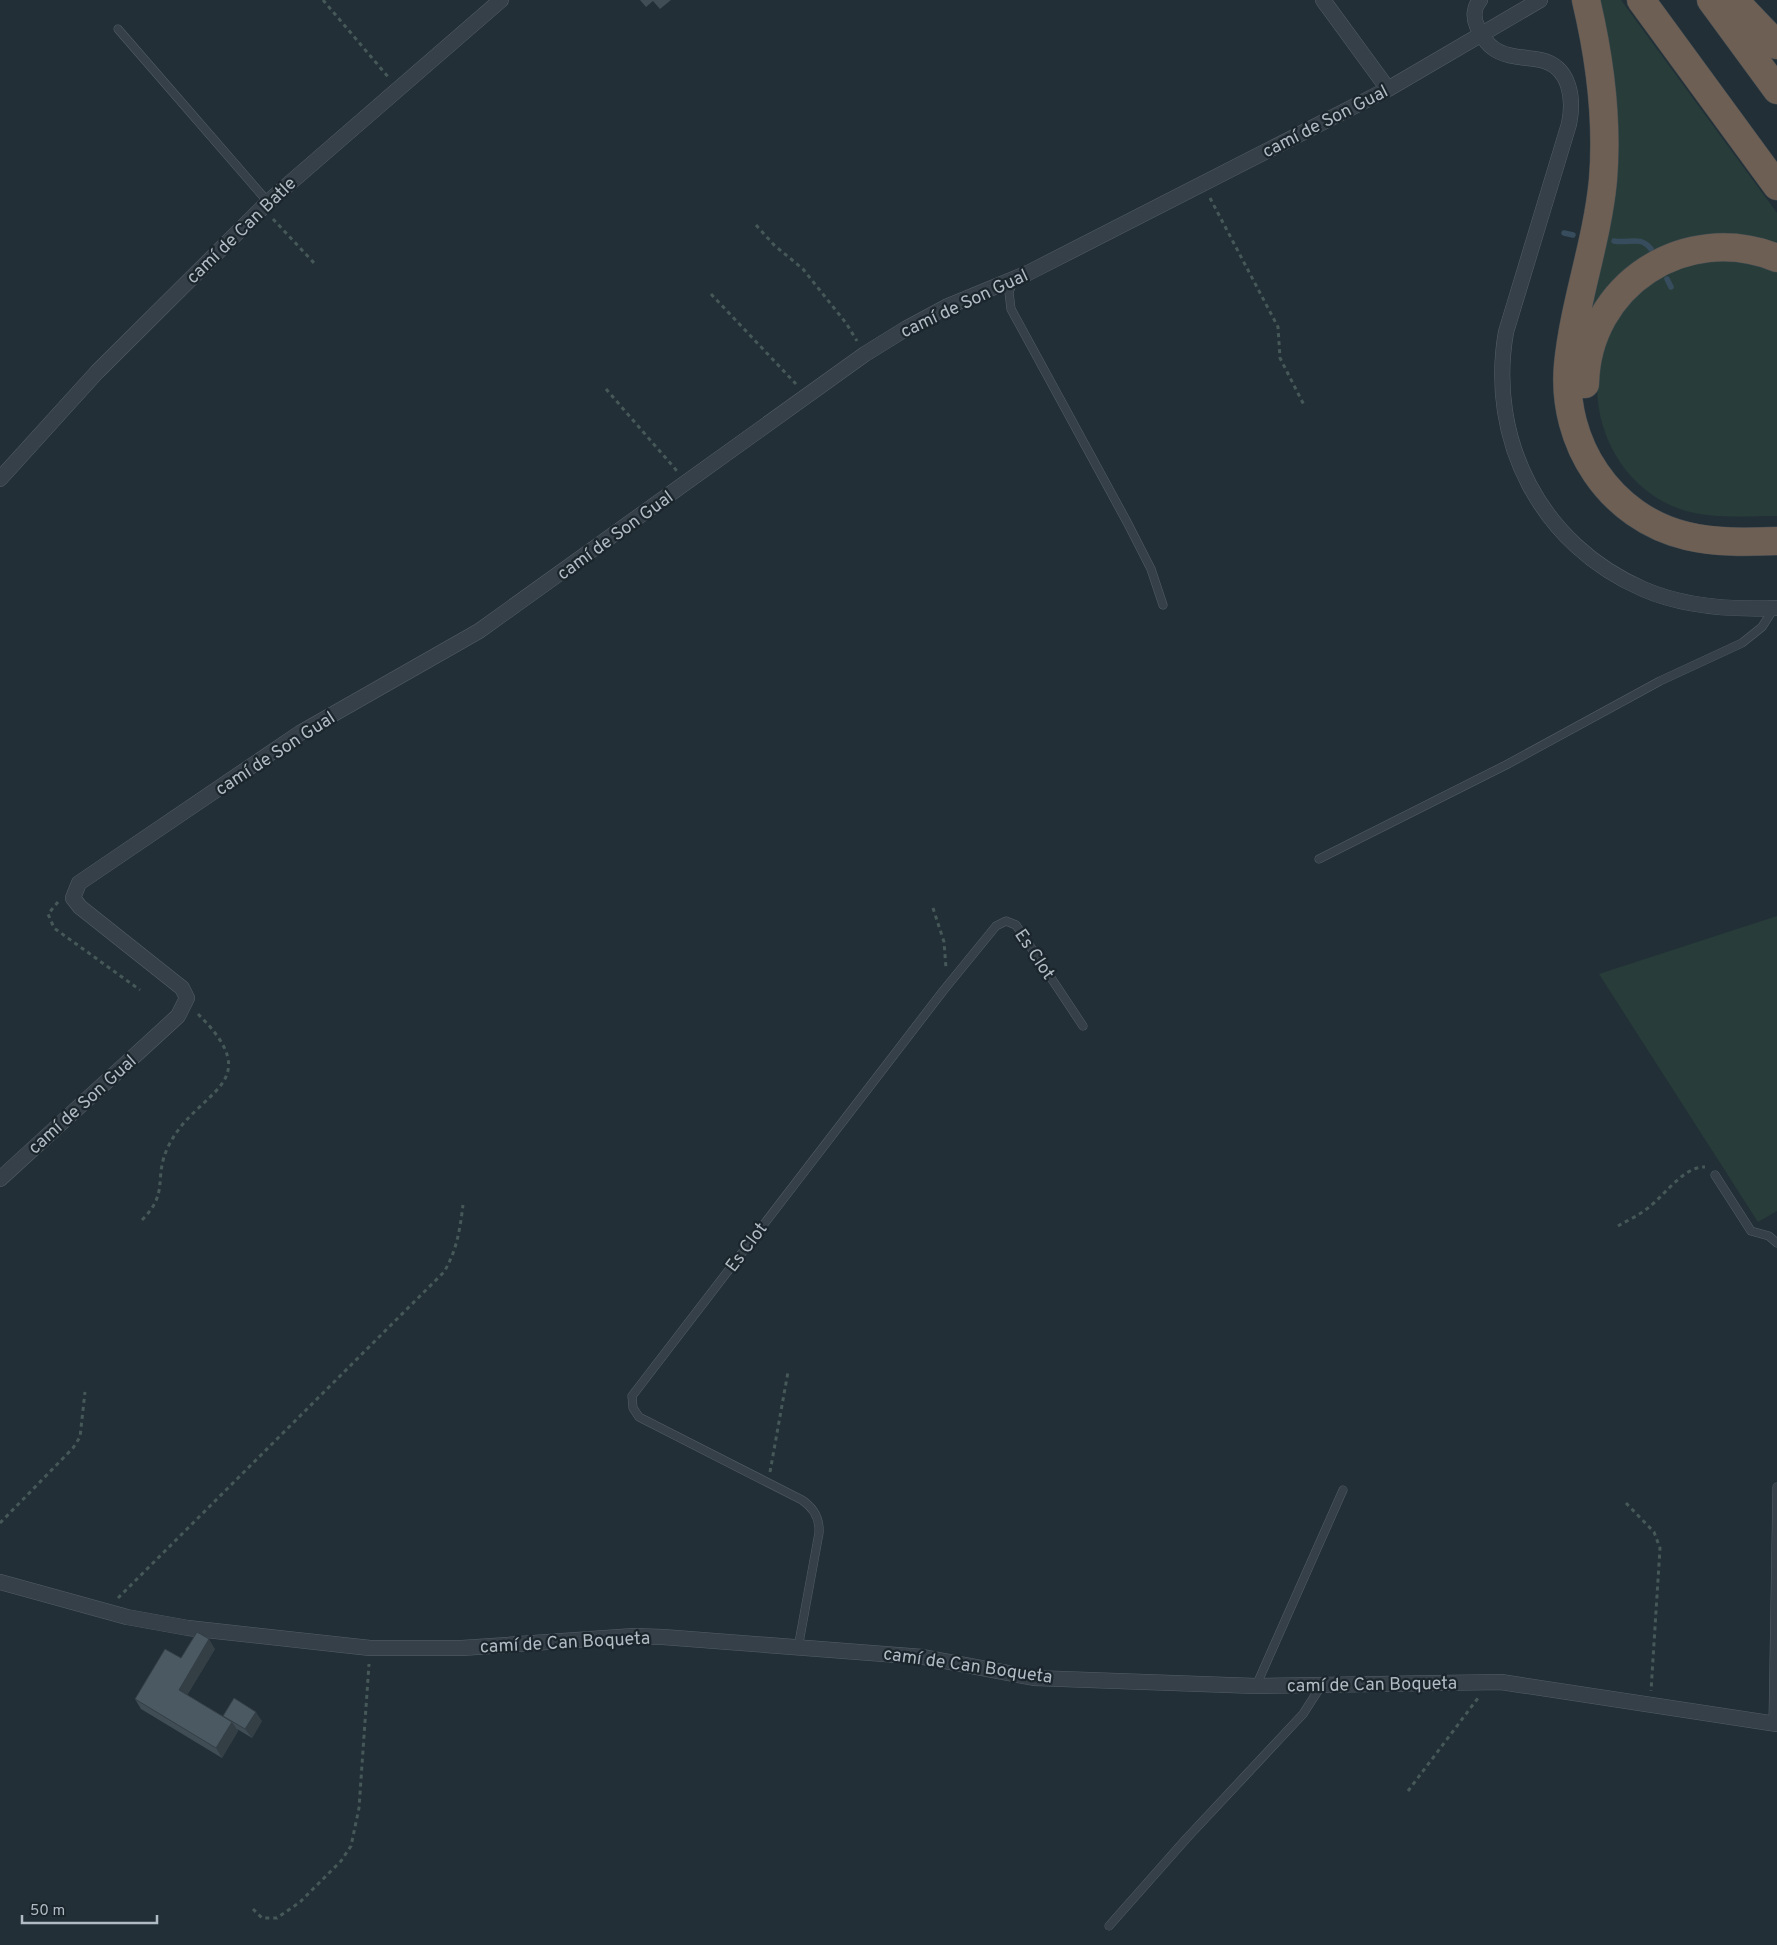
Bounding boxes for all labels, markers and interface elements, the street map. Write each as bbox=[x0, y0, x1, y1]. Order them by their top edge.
street label: camí de Son Gual bbox=[1259, 81, 1392, 164]
street label: camí de Can Batle bbox=[182, 173, 302, 289]
street label: camí de Son Gual bbox=[897, 265, 1032, 344]
street label: camí de Son Gual bbox=[553, 486, 679, 586]
street label: camí de Son Gual bbox=[212, 707, 340, 802]
street label: Es Clot bbox=[1009, 925, 1059, 985]
street label: camí de Son Gual bbox=[24, 1050, 142, 1160]
street label: Es Clot bbox=[721, 1219, 773, 1277]
street label: camí de Can Boqueta bbox=[479, 1628, 651, 1659]
street label: camí de Can Boqueta bbox=[882, 1643, 1054, 1690]
street label: camí de Can Boqueta bbox=[1287, 1673, 1457, 1698]
scale bar bbox=[22, 1892, 158, 1924]
text: 50 m bbox=[30, 1902, 65, 1921]

